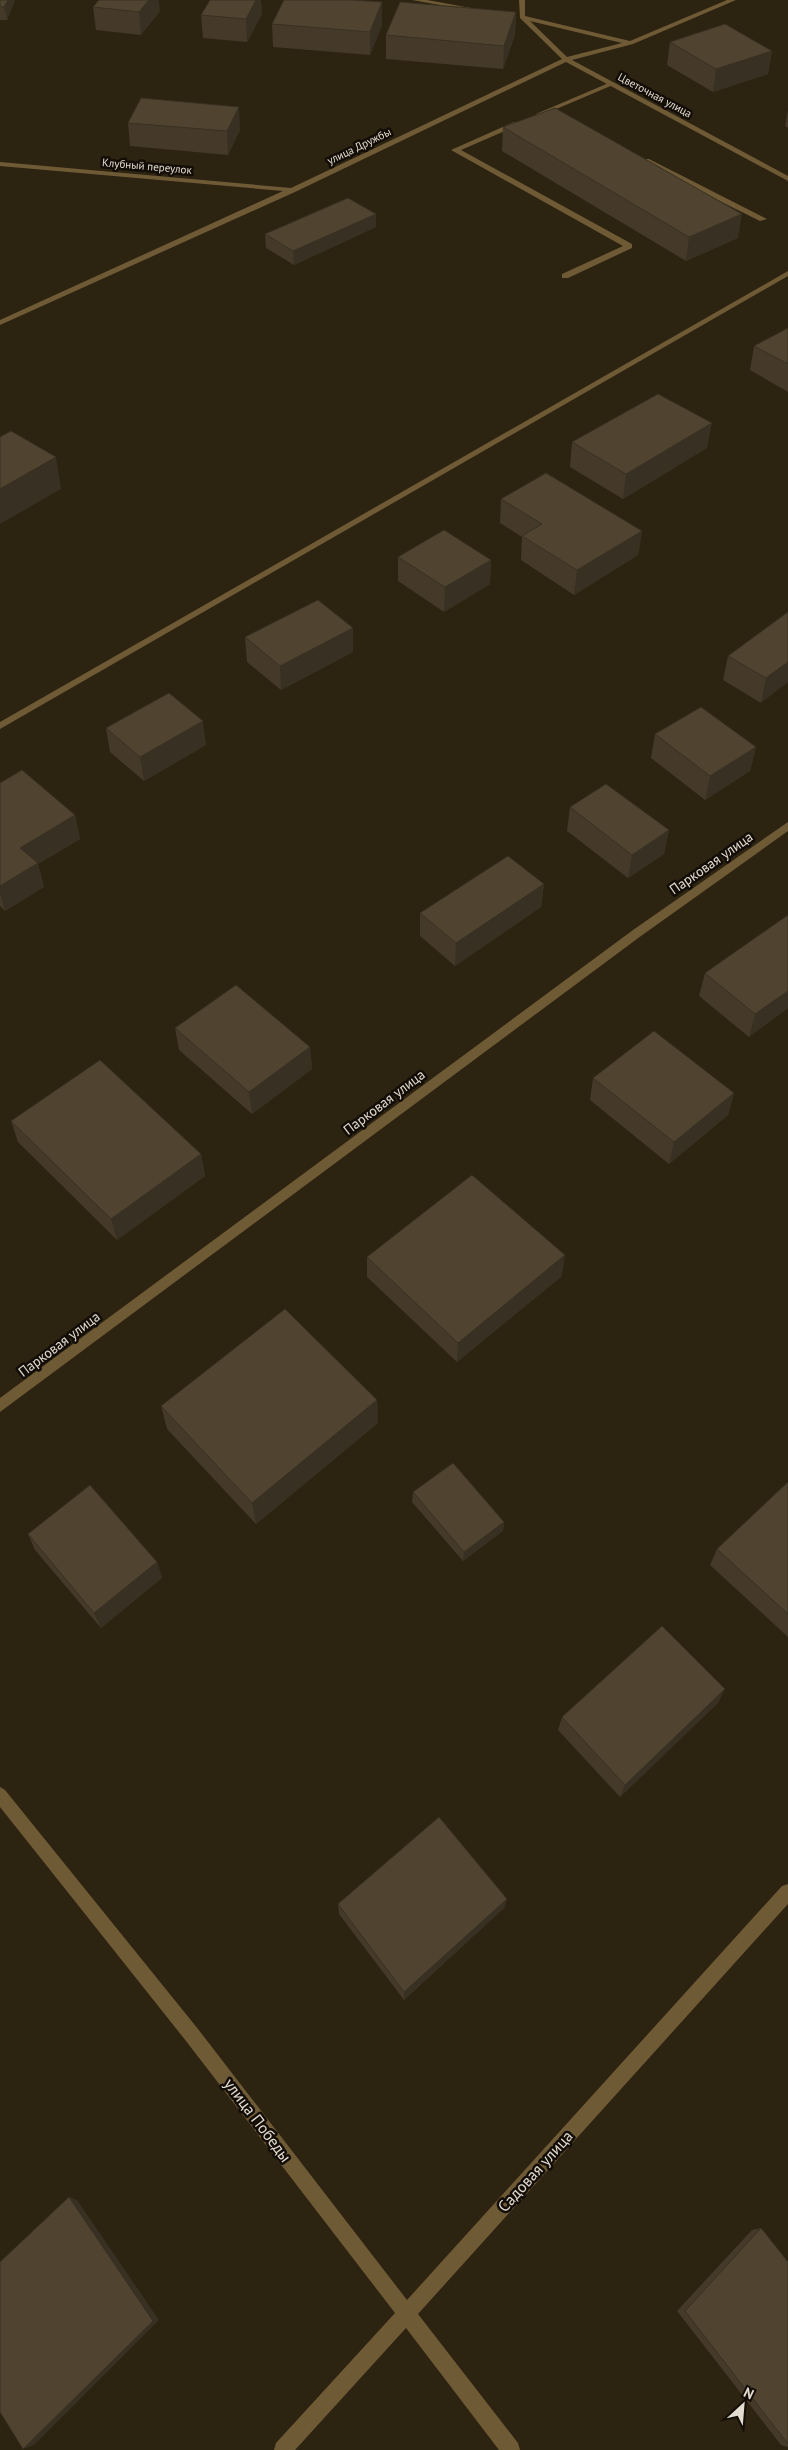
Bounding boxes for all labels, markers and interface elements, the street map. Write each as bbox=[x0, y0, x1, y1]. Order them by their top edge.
street label: Цветочная улица bbox=[616, 70, 694, 120]
street label: улица Дружбы bbox=[325, 125, 393, 167]
street label: Клубный переулок bbox=[102, 155, 193, 177]
street label: Парковая улица bbox=[666, 828, 756, 898]
street label: Парковая улица bbox=[340, 1065, 428, 1139]
street label: Парковая улица bbox=[15, 1307, 103, 1381]
street label: улица Победы bbox=[220, 2074, 296, 2166]
street label: Садовая улица bbox=[493, 2126, 577, 2216]
north arrow bbox=[718, 2380, 768, 2430]
text: N bbox=[741, 2383, 757, 2403]

